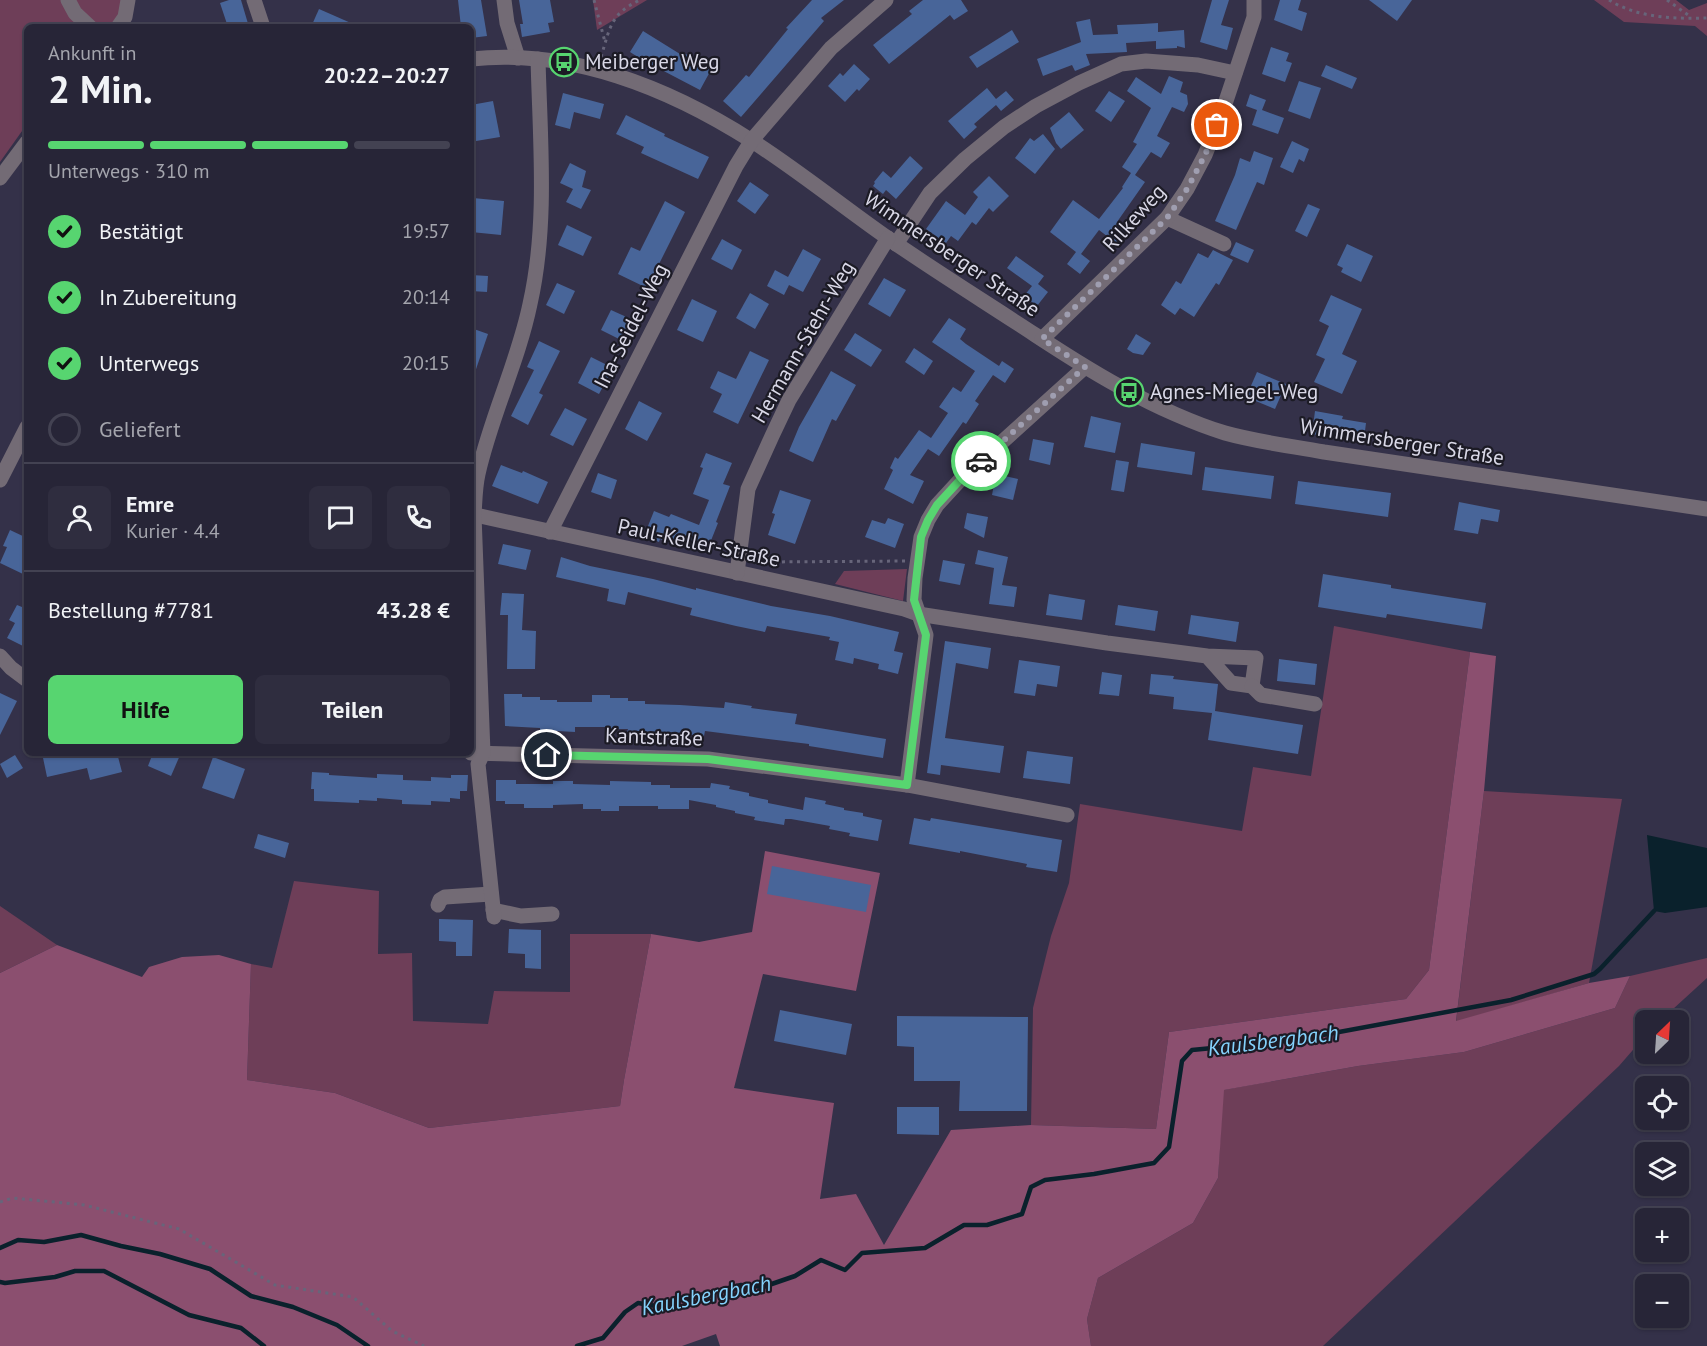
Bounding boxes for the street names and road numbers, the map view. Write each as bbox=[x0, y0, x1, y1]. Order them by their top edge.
street label: Rilkeweg bbox=[1096, 178, 1171, 257]
street label: Wimmersberger Straße bbox=[859, 185, 1045, 323]
street label: Hermann-Stehr-Weg bbox=[745, 256, 860, 428]
street label: Ina-Seidel-Weg bbox=[587, 259, 674, 393]
street label: Wimmersberger Straße bbox=[1298, 412, 1506, 471]
street label: Paul-Keller-Straße bbox=[615, 512, 783, 573]
street label: Kantstraße bbox=[605, 721, 703, 752]

